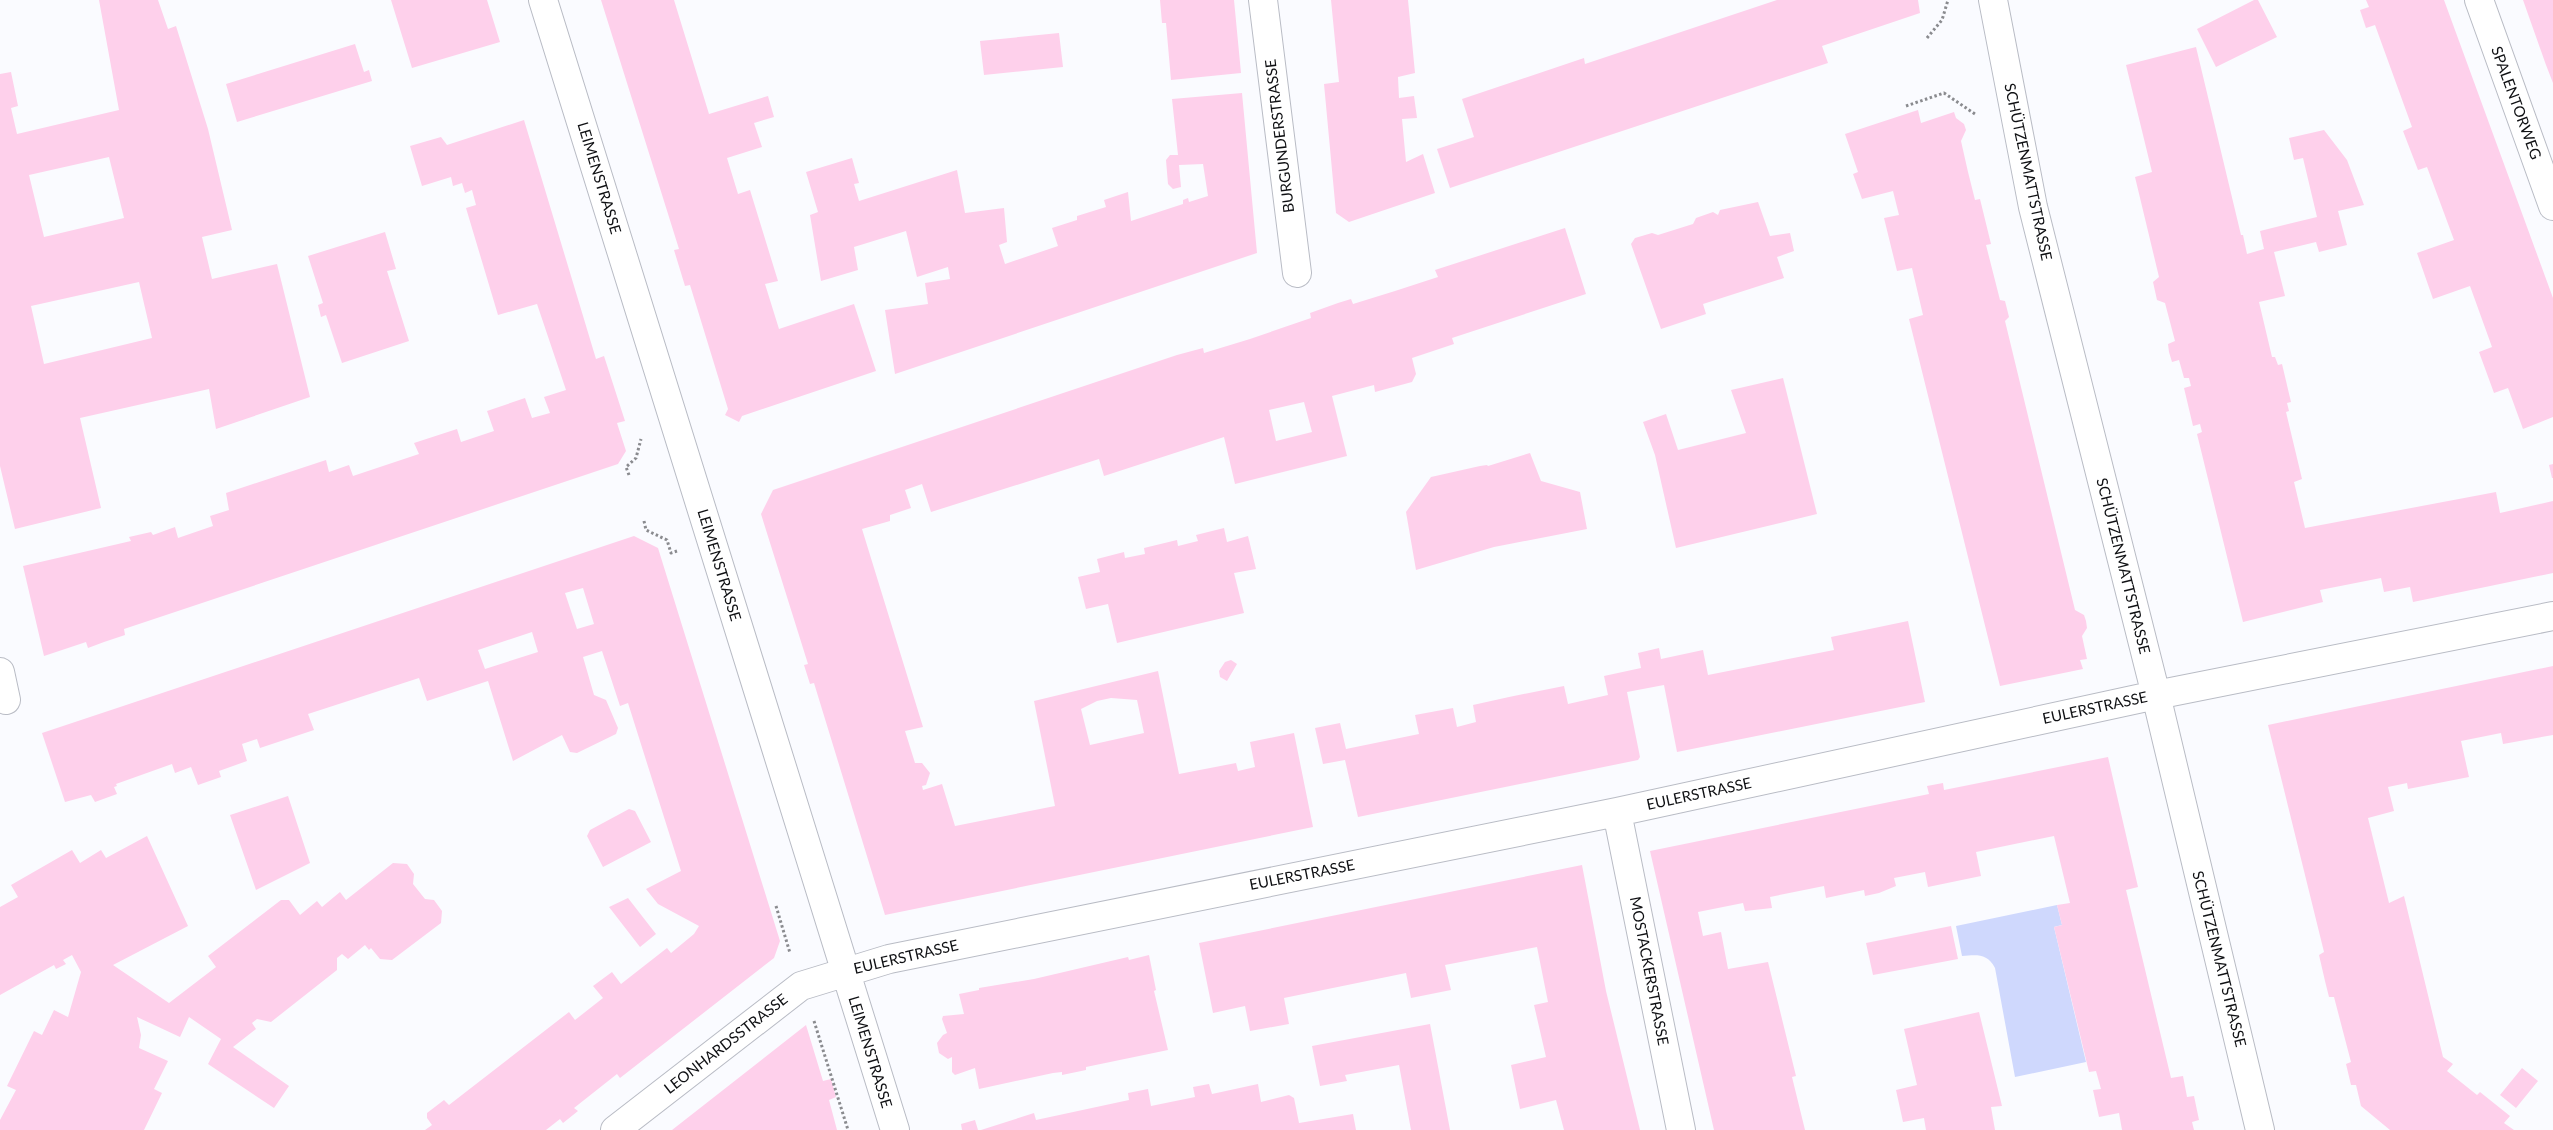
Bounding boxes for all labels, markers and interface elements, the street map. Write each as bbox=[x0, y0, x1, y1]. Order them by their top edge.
street label: SPALENTORWEG bbox=[2488, 44, 2546, 162]
street label: BURGUNDERSTRASSE bbox=[1261, 58, 1297, 214]
street label: SCHÜTZENMATTSTRASSE bbox=[2001, 81, 2057, 262]
street label: LEIMENSTRASSE bbox=[574, 120, 626, 236]
street label: SCHÜTZENMATTSTRASSE bbox=[2093, 476, 2155, 656]
street label: LEIMENSTRASSE bbox=[694, 507, 746, 623]
street label: EULERSTRASSE bbox=[2041, 687, 2149, 727]
street label: EULERSTRASSE bbox=[1645, 773, 1753, 813]
street label: EULERSTRASSE bbox=[1248, 855, 1356, 893]
street label: SCHÜTZENMATTSTRASSE bbox=[2189, 869, 2251, 1049]
street label: MOSTACKERSTRASSE bbox=[1627, 895, 1673, 1047]
street label: EULERSTRASSE bbox=[852, 935, 960, 977]
street label: LEONHARDSSTRASSE bbox=[660, 989, 791, 1097]
street label: LEIMENSTRASSE bbox=[845, 994, 897, 1110]

